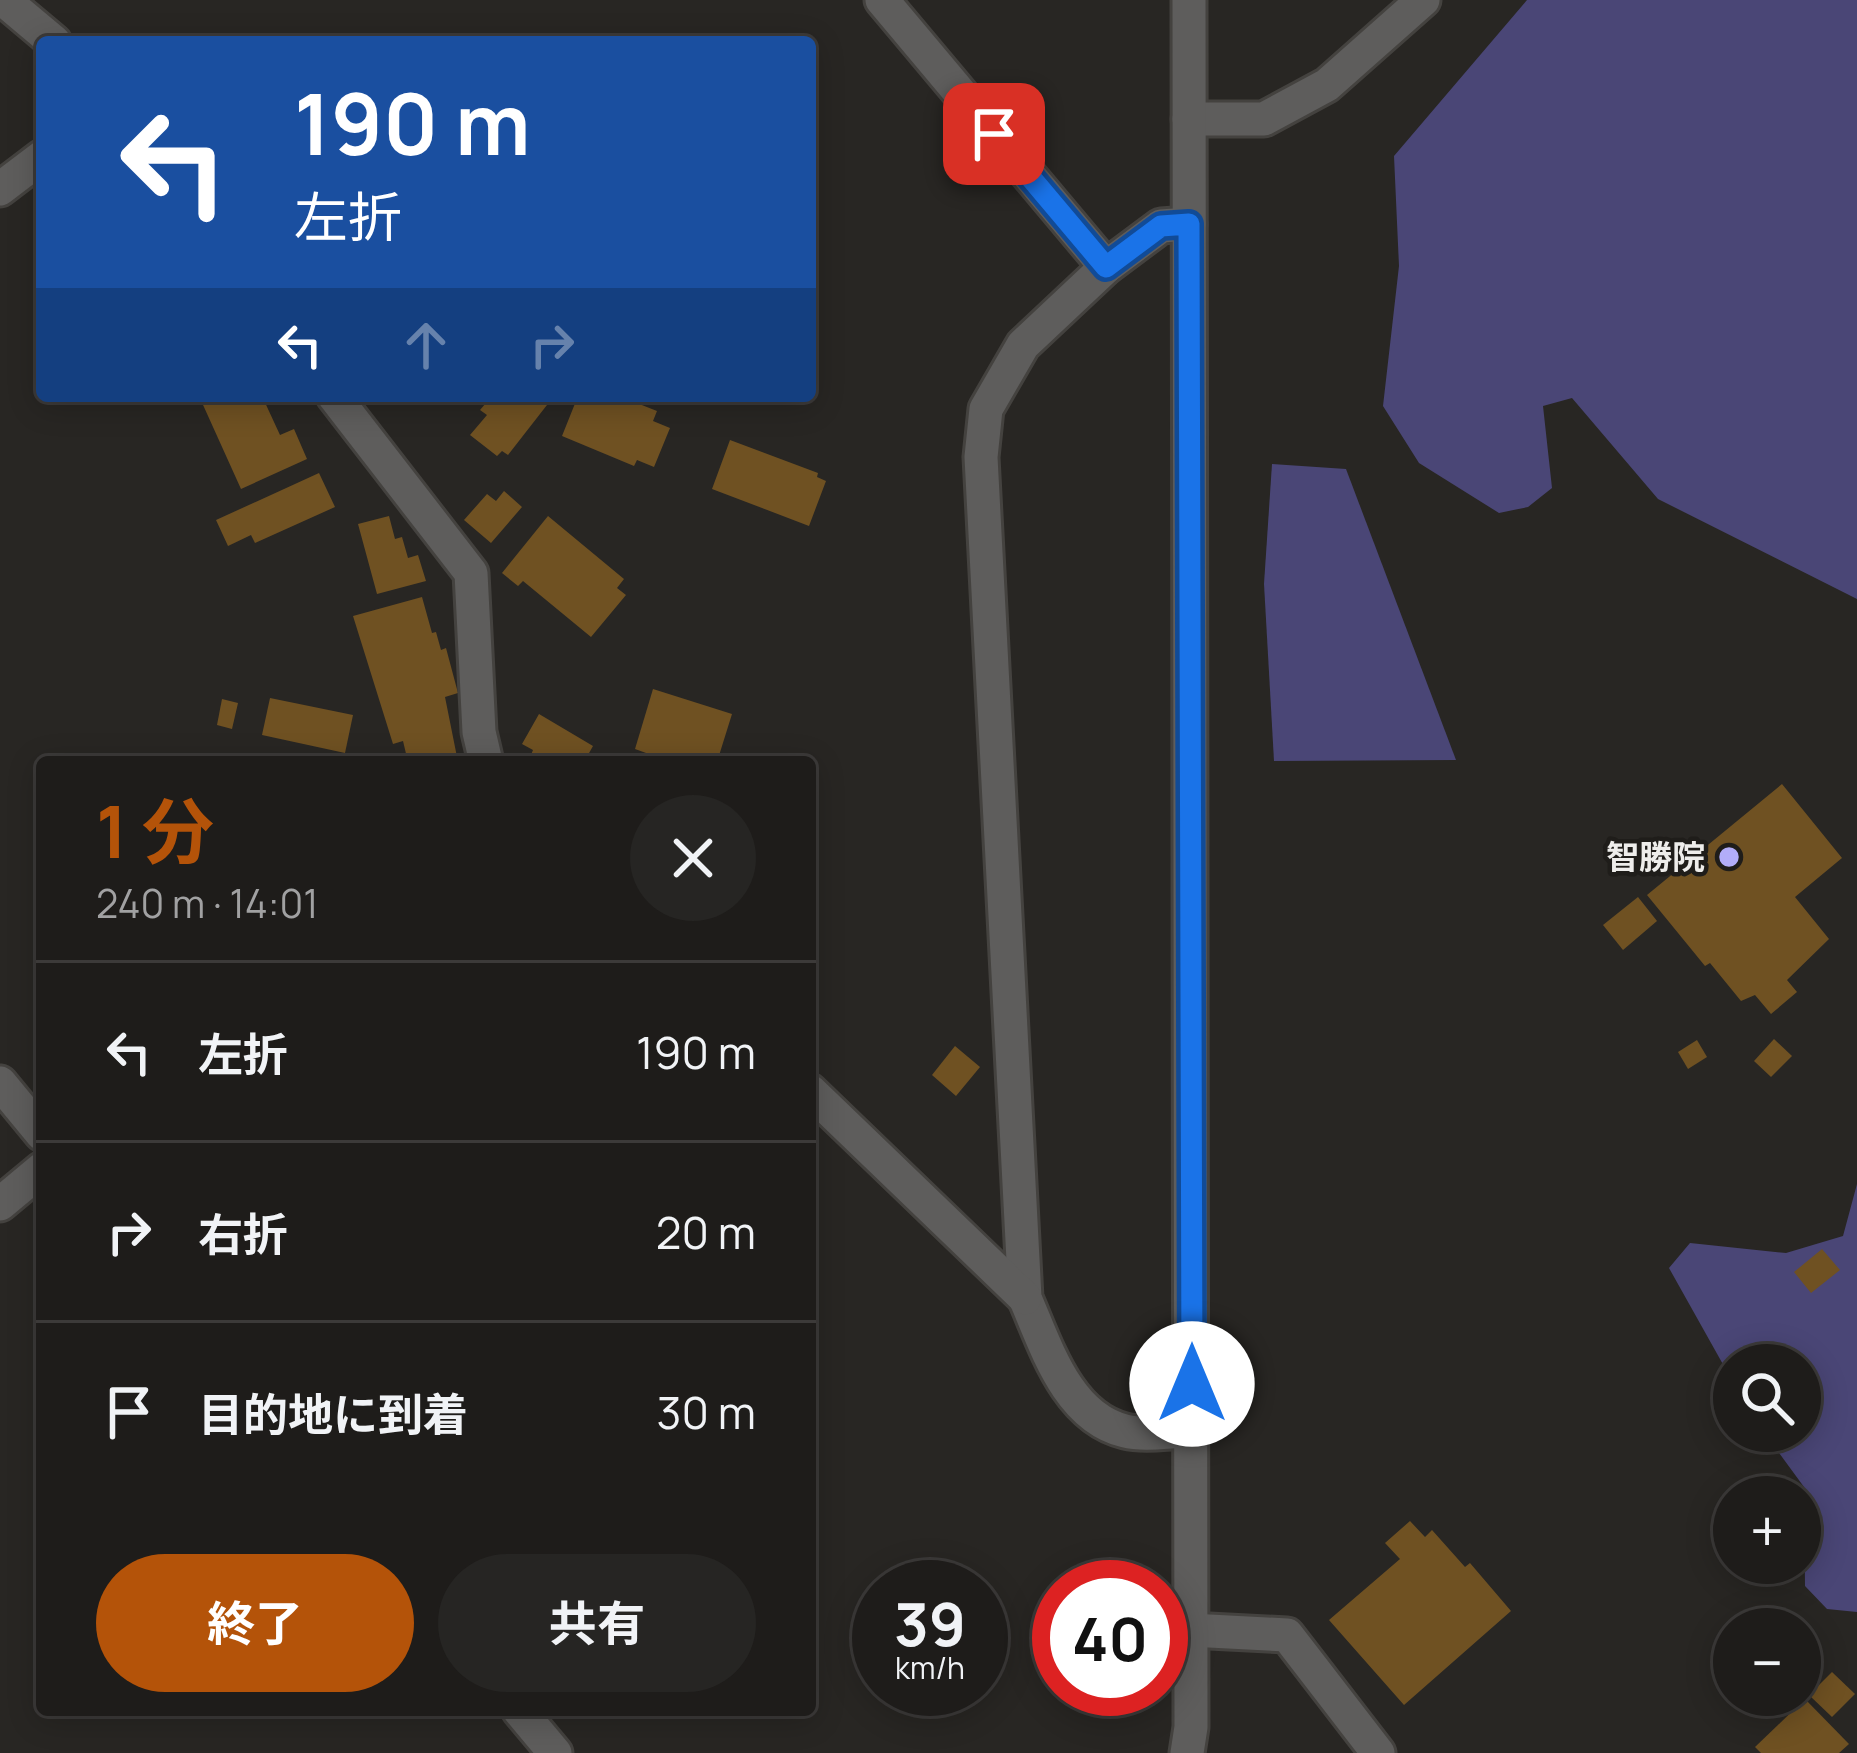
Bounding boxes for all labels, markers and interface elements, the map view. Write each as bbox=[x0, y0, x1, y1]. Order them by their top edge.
text: 190 m bbox=[294, 65, 531, 180]
pin bbox=[943, 83, 1045, 185]
icon: left bbox=[96, 84, 252, 240]
icon: arrive bbox=[961, 101, 1027, 167]
text: 左折 bbox=[294, 179, 402, 253]
icon: left bbox=[267, 312, 333, 378]
icon: ahead bbox=[393, 312, 459, 378]
icon: right bbox=[519, 312, 585, 378]
text: 1 分 bbox=[96, 781, 214, 880]
button: close bbox=[630, 795, 756, 921]
place label: 智勝院 bbox=[1606, 834, 1705, 879]
marker: 智勝院 bbox=[1716, 844, 1742, 870]
text: 240 m · 14:01 bbox=[96, 876, 318, 930]
icon: left bbox=[96, 1019, 162, 1085]
text: 190 m bbox=[636, 1021, 756, 1083]
text: 左折 bbox=[198, 1023, 288, 1085]
icon: right bbox=[96, 1199, 162, 1265]
text: 20 m bbox=[656, 1201, 756, 1263]
text: 右折 bbox=[198, 1203, 288, 1265]
position arrow bbox=[1129, 1321, 1255, 1447]
map controls bbox=[1713, 1344, 1821, 1716]
button: search bbox=[1713, 1344, 1821, 1452]
icon: arrive bbox=[96, 1379, 162, 1445]
text: 30 m bbox=[657, 1381, 756, 1443]
text: 目的地に到着 bbox=[198, 1383, 468, 1445]
button: + bbox=[1713, 1476, 1821, 1584]
button: 終了 bbox=[96, 1554, 414, 1692]
button: 共有 bbox=[438, 1554, 756, 1692]
speed limit sign: 40 bbox=[1032, 1560, 1188, 1716]
text: 39 bbox=[894, 1582, 966, 1664]
button: − bbox=[1713, 1608, 1821, 1716]
text: km/h bbox=[895, 1647, 965, 1688]

